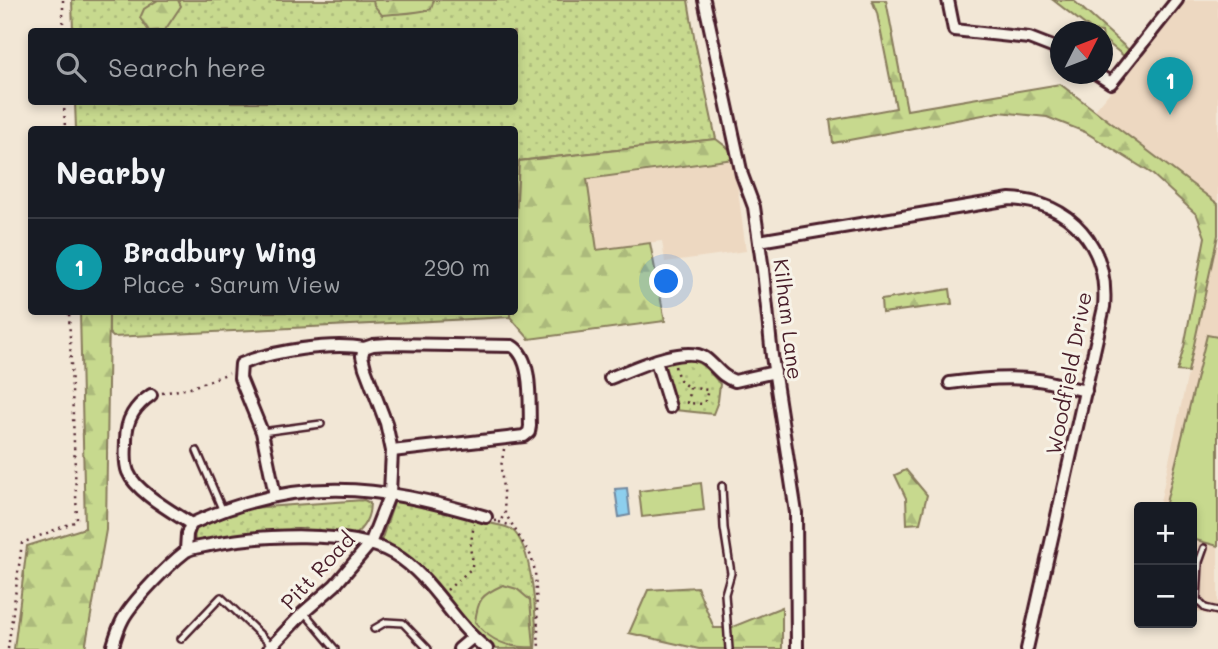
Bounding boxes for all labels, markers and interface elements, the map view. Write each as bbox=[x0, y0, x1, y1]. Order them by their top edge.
north arrow bbox=[1050, 21, 1113, 84]
search box bbox=[28, 28, 518, 105]
icon: search bbox=[52, 48, 90, 86]
text: Search here bbox=[108, 50, 266, 84]
pin: 1 bbox=[1147, 57, 1193, 115]
text: Nearby bbox=[56, 152, 166, 192]
text: Bradbury Wing bbox=[123, 235, 316, 269]
text: 1 bbox=[74, 252, 84, 282]
text: 290 m bbox=[424, 252, 490, 282]
street label: Kilham Lane bbox=[768, 257, 810, 381]
your location bbox=[649, 264, 683, 298]
text: Place · Sarum View bbox=[123, 269, 341, 299]
street label: Woodfield Drive bbox=[1039, 289, 1097, 457]
map controls bbox=[1134, 502, 1197, 628]
button: + bbox=[1134, 502, 1197, 565]
street label: Pitt Road bbox=[274, 525, 360, 615]
button: − bbox=[1134, 565, 1197, 628]

